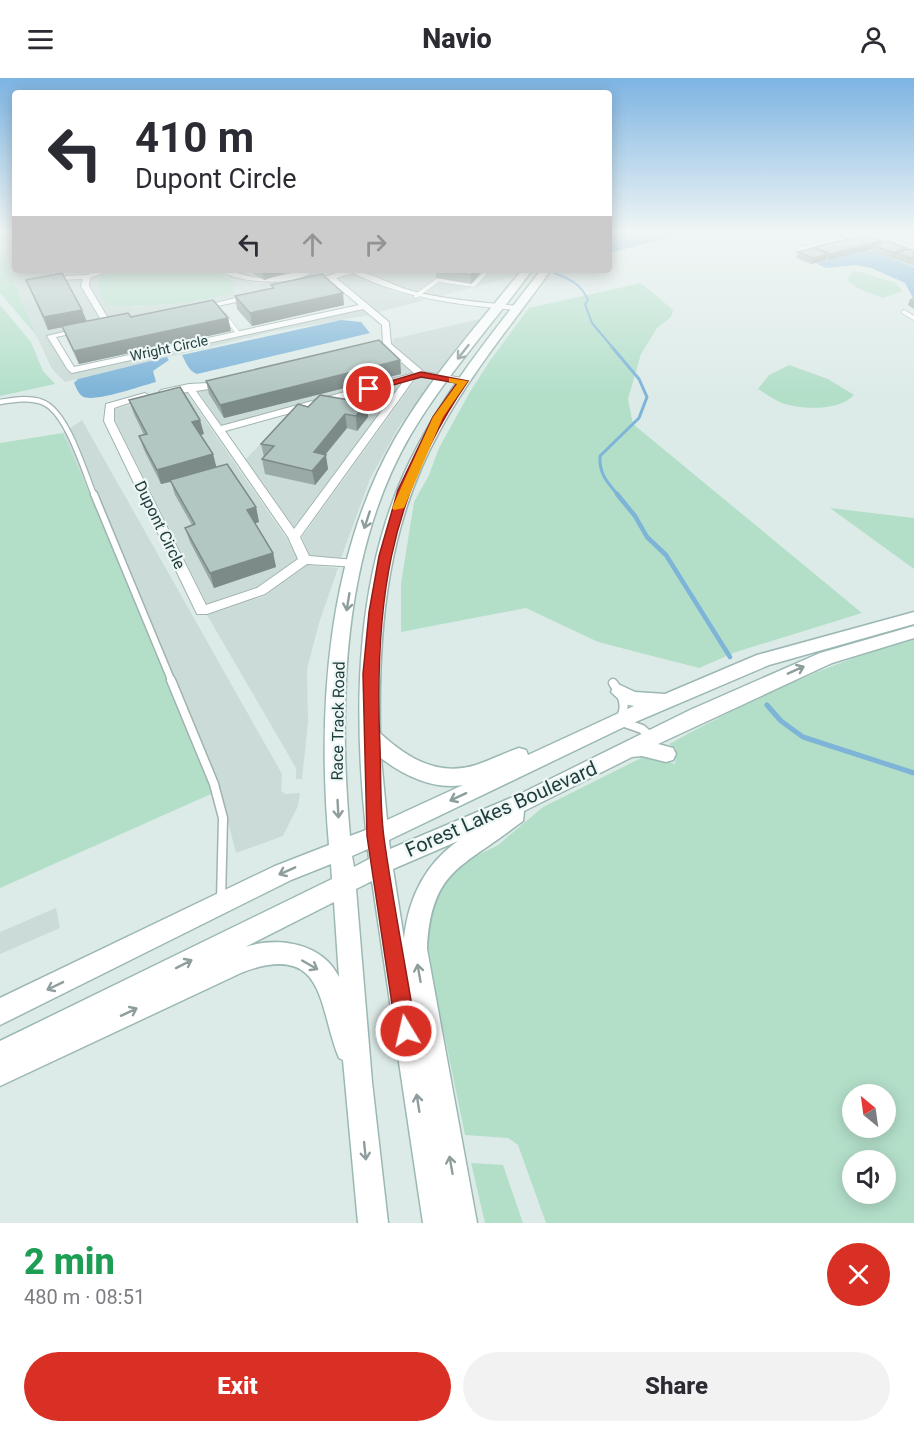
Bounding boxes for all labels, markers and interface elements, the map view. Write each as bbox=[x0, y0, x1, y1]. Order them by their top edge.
icon: menu bbox=[24, 23, 57, 56]
text: Navio bbox=[422, 23, 492, 55]
icon: person bbox=[857, 23, 890, 56]
text: 410 m bbox=[135, 113, 254, 162]
icon: left bbox=[36, 114, 114, 192]
text: Dupont Circle bbox=[135, 163, 297, 195]
icon: left bbox=[233, 228, 266, 261]
icon: ahead bbox=[296, 228, 329, 261]
icon: right bbox=[359, 228, 392, 261]
street label: Wright Circle bbox=[129, 332, 209, 364]
one-way arrow bbox=[457, 344, 470, 360]
pin bbox=[343, 363, 394, 414]
icon: arrive bbox=[352, 372, 385, 405]
street label: Dupont Circle bbox=[130, 478, 190, 572]
one-way arrow bbox=[361, 511, 372, 530]
one-way arrow bbox=[342, 591, 353, 611]
street label: Race Track Road bbox=[327, 661, 349, 781]
one-way arrow bbox=[786, 664, 804, 675]
street label: Forest Lakes Boulevard bbox=[401, 756, 601, 862]
one-way arrow bbox=[449, 792, 467, 804]
one-way arrow bbox=[332, 799, 343, 819]
one-way arrow bbox=[278, 866, 296, 878]
one-way arrow bbox=[175, 958, 192, 970]
one-way arrow bbox=[301, 959, 318, 971]
one-way arrow bbox=[413, 964, 424, 983]
one-way arrow bbox=[47, 980, 65, 992]
position arrow bbox=[374, 999, 438, 1063]
one-way arrow bbox=[120, 1006, 138, 1018]
north arrow bbox=[842, 1084, 896, 1138]
map controls bbox=[842, 1084, 896, 1204]
one-way arrow bbox=[413, 1094, 424, 1114]
one-way arrow bbox=[360, 1141, 371, 1161]
button: sound bbox=[842, 1150, 896, 1204]
one-way arrow bbox=[445, 1156, 456, 1176]
text: 2 min bbox=[24, 1241, 115, 1283]
button: close bbox=[827, 1243, 890, 1306]
text: 480 m · 08:51 bbox=[24, 1285, 145, 1309]
button: Exit bbox=[24, 1352, 451, 1421]
button: Share bbox=[463, 1352, 890, 1421]

